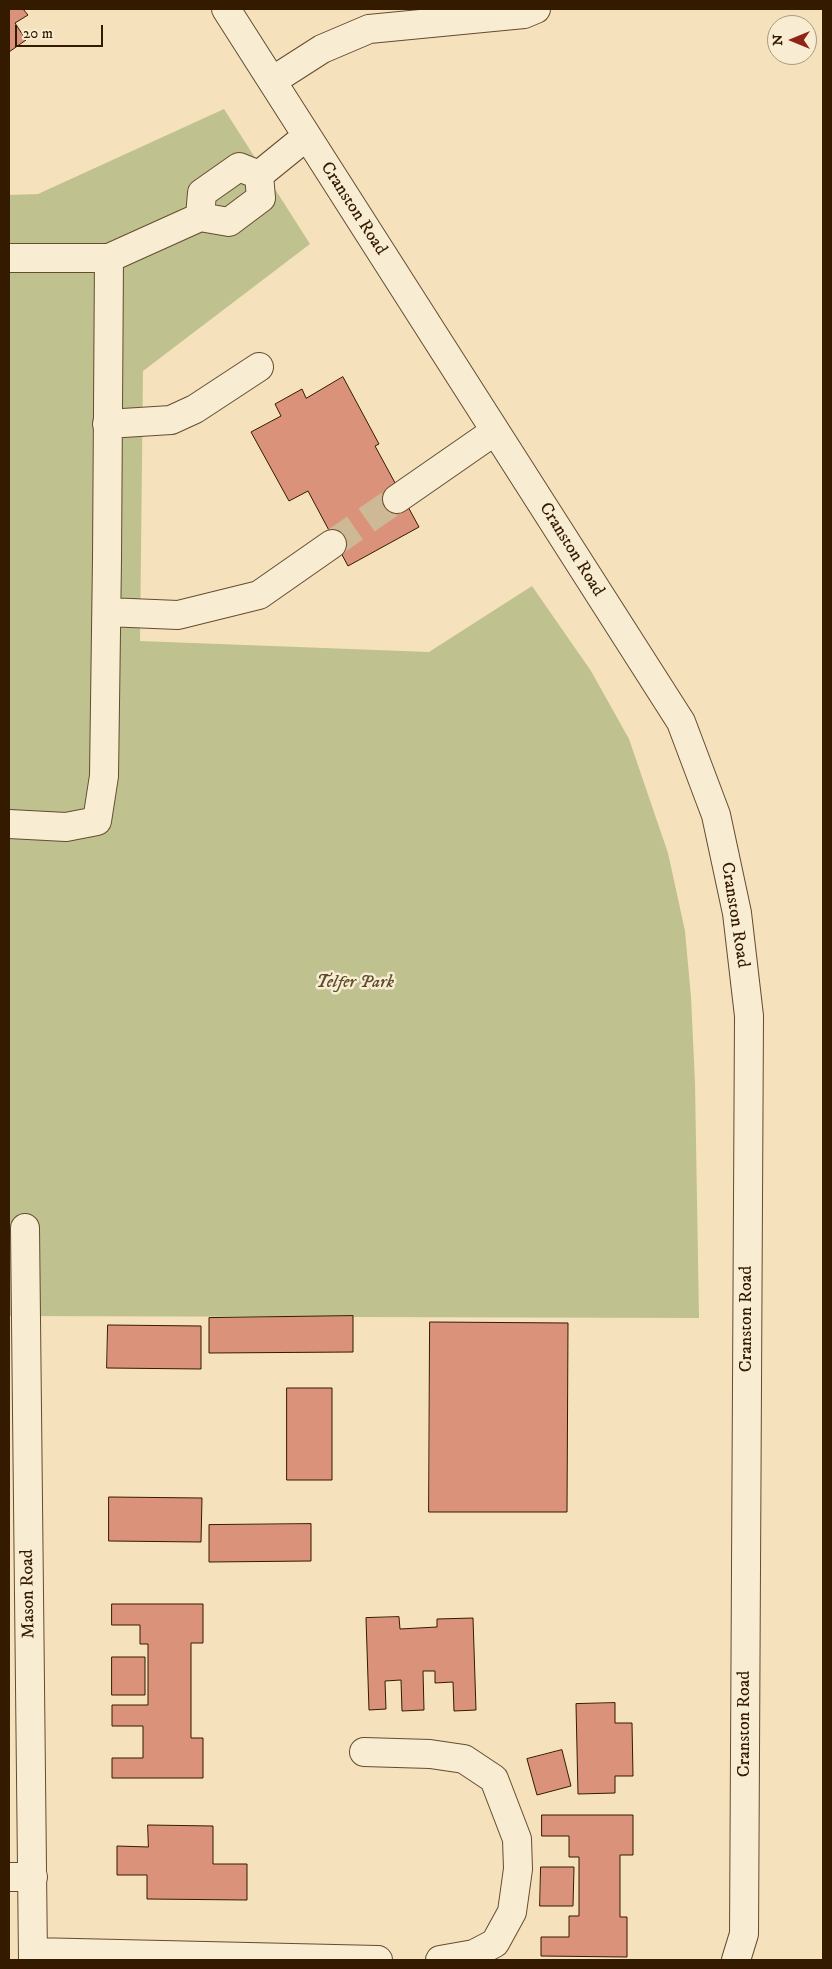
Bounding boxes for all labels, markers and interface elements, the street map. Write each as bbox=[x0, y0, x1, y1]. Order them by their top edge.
scale bar bbox=[18, 15, 105, 47]
north arrow bbox=[767, 15, 817, 65]
text: 20 m bbox=[23, 24, 53, 43]
text: N bbox=[769, 34, 787, 46]
street label: Cranston Road bbox=[315, 158, 391, 260]
street label: Cranston Road bbox=[534, 499, 608, 601]
street label: Cranston Road bbox=[715, 861, 753, 969]
park label: Telfer Park bbox=[316, 972, 394, 994]
street label: Cranston Road bbox=[736, 1266, 758, 1372]
street label: Mason Road bbox=[17, 1549, 41, 1639]
street label: Cranston Road bbox=[734, 1671, 756, 1777]

